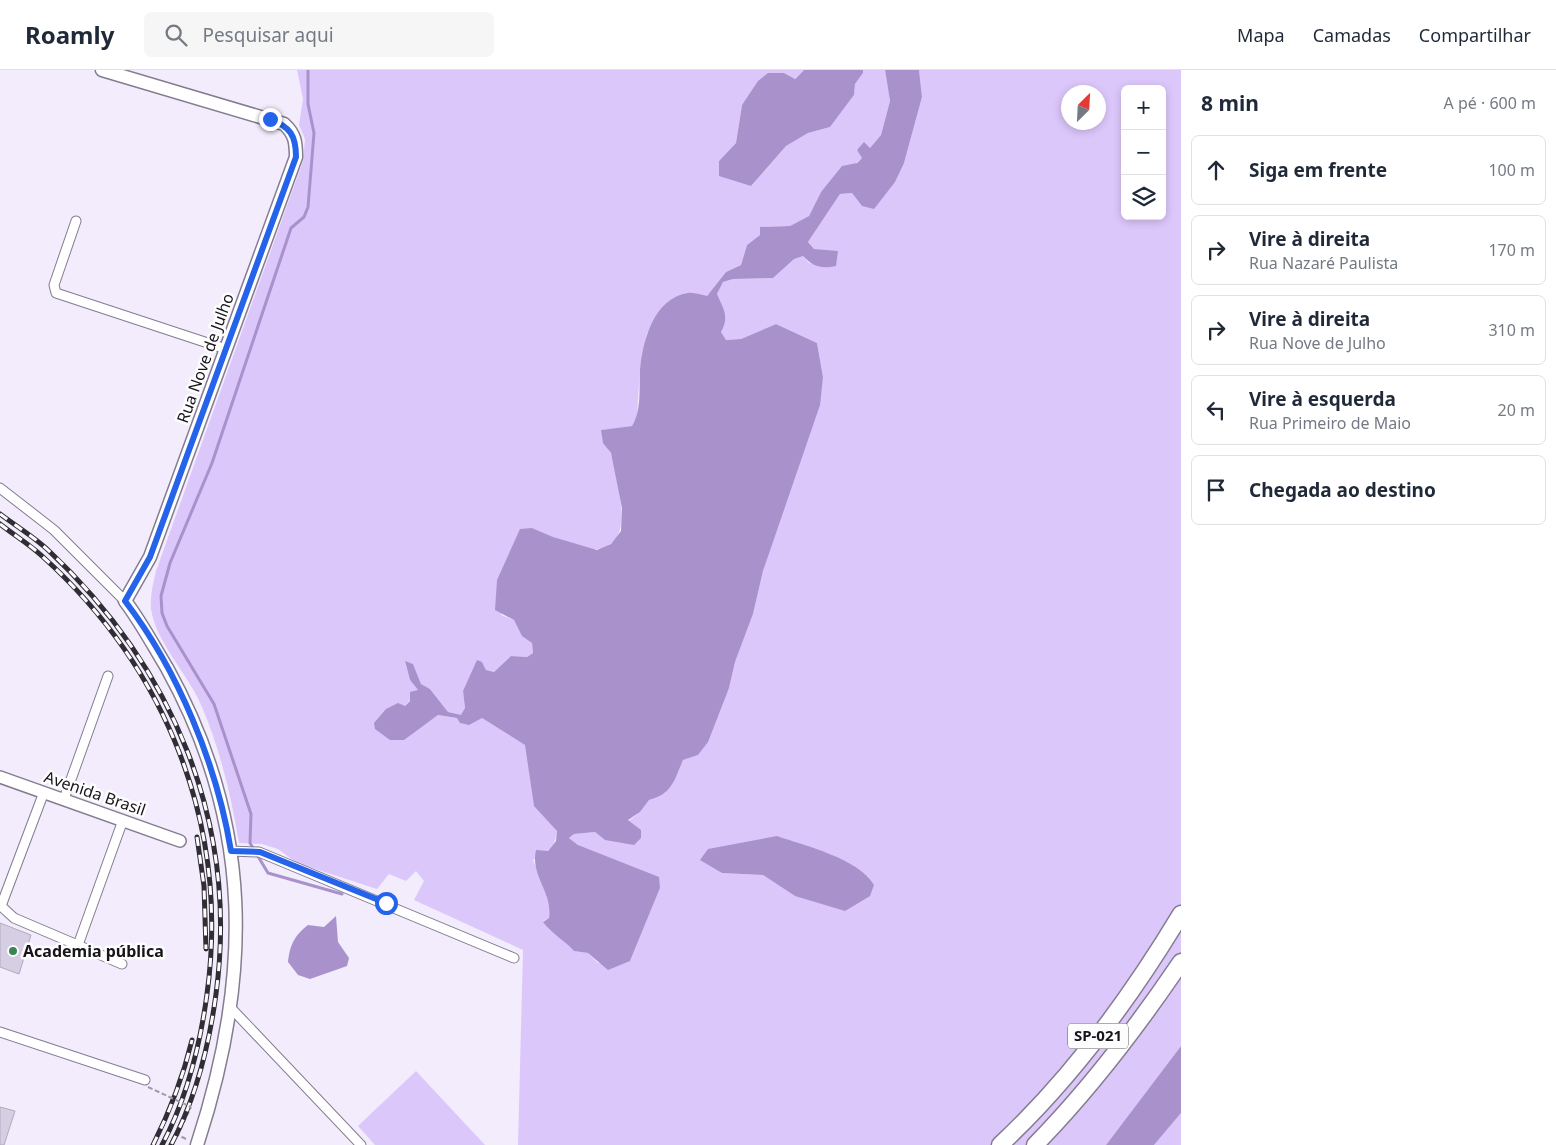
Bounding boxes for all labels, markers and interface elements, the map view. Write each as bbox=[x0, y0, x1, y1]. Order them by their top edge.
search box bbox=[144, 12, 494, 57]
text: Roamly bbox=[25, 18, 114, 51]
icon: search bbox=[162, 21, 190, 49]
text: Pesquisar aqui bbox=[202, 22, 334, 48]
text: Mapa bbox=[1237, 23, 1285, 47]
text: Camadas bbox=[1313, 23, 1391, 47]
text: Compartilhar bbox=[1419, 23, 1531, 47]
north arrow bbox=[1061, 85, 1106, 130]
map controls bbox=[1121, 85, 1166, 220]
button: + bbox=[1121, 85, 1166, 130]
text: 8 min bbox=[1201, 89, 1259, 117]
text: A pé · 600 m bbox=[1444, 92, 1536, 114]
route end bbox=[259, 108, 282, 131]
button: − bbox=[1121, 130, 1166, 175]
icon: ahead bbox=[1202, 156, 1230, 184]
text: Siga em frente bbox=[1249, 157, 1387, 183]
text: 100 m bbox=[1488, 159, 1535, 181]
button: layers bbox=[1121, 175, 1166, 220]
text: Vire à direita bbox=[1249, 226, 1370, 252]
icon: right bbox=[1202, 236, 1230, 264]
text: 170 m bbox=[1488, 239, 1535, 261]
text: Rua Nazaré Paulista bbox=[1249, 252, 1398, 274]
street label: Rua Nove de Julho bbox=[171, 290, 239, 426]
text: Vire à direita bbox=[1249, 306, 1370, 332]
icon: right bbox=[1202, 316, 1230, 344]
text: 310 m bbox=[1488, 319, 1535, 341]
text: Rua Nove de Julho bbox=[1249, 332, 1386, 354]
text: Vire à esquerda bbox=[1249, 386, 1396, 412]
icon: left bbox=[1202, 396, 1230, 424]
text: 20 m bbox=[1498, 399, 1535, 421]
text: Rua Primeiro de Maio bbox=[1249, 412, 1411, 434]
icon: arrive bbox=[1202, 476, 1230, 504]
text: Chegada ao destino bbox=[1249, 477, 1436, 503]
street label: Avenida Brasil bbox=[41, 765, 149, 821]
route start bbox=[375, 892, 398, 915]
place label: Academia pública bbox=[23, 940, 164, 962]
marker: Academia pública bbox=[7, 945, 19, 957]
road number: SP-021 bbox=[1068, 1024, 1128, 1048]

